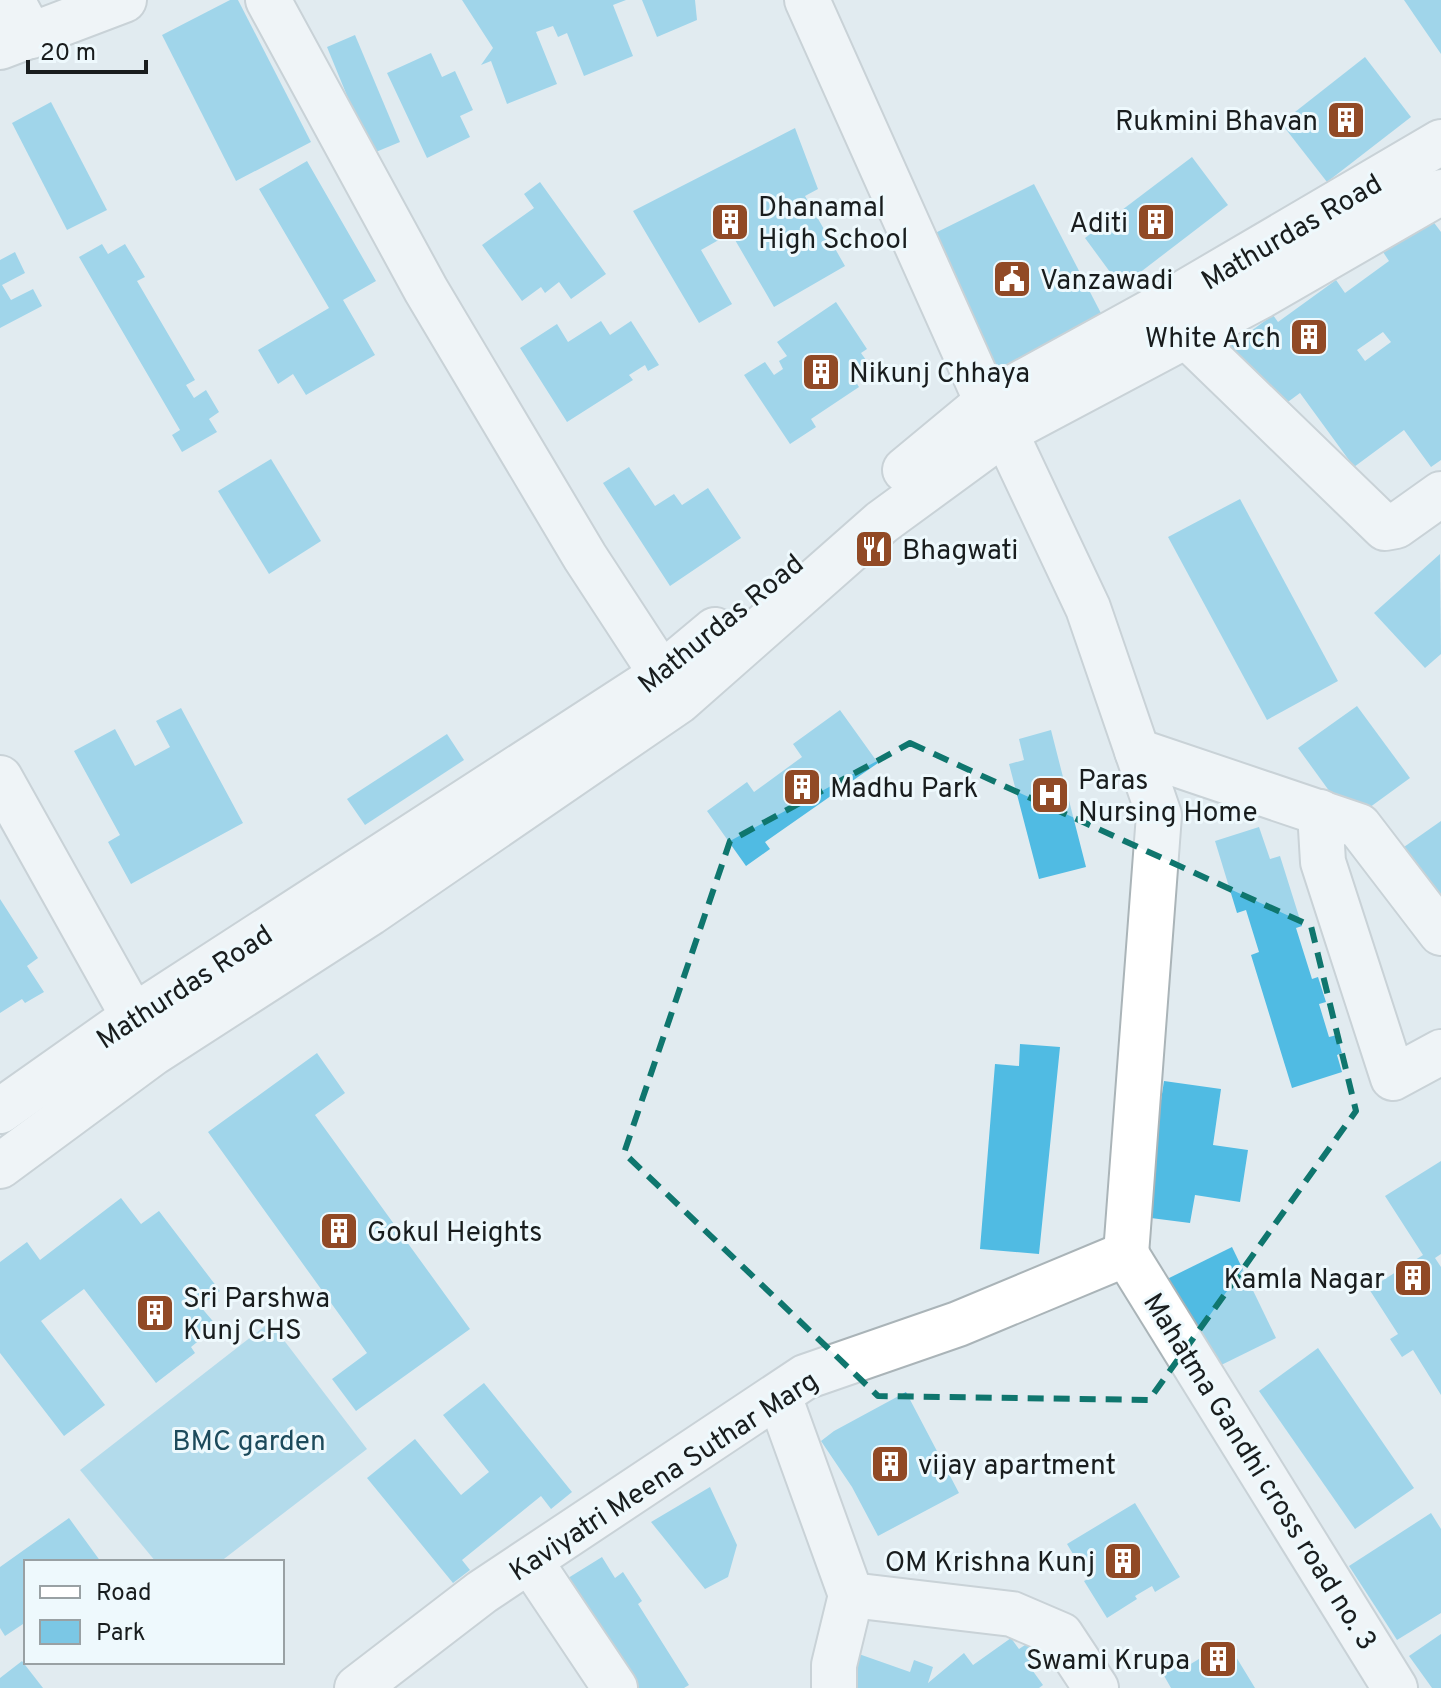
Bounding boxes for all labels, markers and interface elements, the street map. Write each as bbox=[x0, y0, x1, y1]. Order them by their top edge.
scale bar bbox=[28, 24, 146, 74]
text: 20 m bbox=[40, 39, 96, 69]
building icon: Rukmini Bhavan bbox=[1325, 99, 1367, 141]
place label: Rukmini Bhavan bbox=[1115, 105, 1318, 141]
street label: Mathurdas Road bbox=[1196, 167, 1389, 300]
place label: Dhanamal High School bbox=[758, 191, 908, 259]
building icon: Dhanamal High School bbox=[709, 201, 751, 243]
building icon: Aditi bbox=[1135, 201, 1177, 243]
place label: Aditi bbox=[1069, 207, 1128, 243]
public building icon: Vanzawadi bbox=[991, 258, 1033, 300]
place label: Vanzawadi bbox=[1040, 264, 1173, 300]
building icon: White Arch bbox=[1288, 316, 1330, 358]
place label: White Arch bbox=[1145, 322, 1281, 358]
building icon: Nikunj Chhaya bbox=[800, 351, 842, 393]
place label: Nikunj Chhaya bbox=[849, 357, 1030, 393]
restaurant icon: Bhagwati bbox=[853, 528, 895, 570]
place label: Bhagwati bbox=[902, 534, 1018, 570]
street label: Mathurdas Road bbox=[632, 547, 812, 703]
place label: Paras Nursing Home bbox=[1078, 764, 1258, 832]
building icon: Madhu Park bbox=[781, 766, 823, 808]
place label: Madhu Park bbox=[830, 772, 978, 808]
hospital icon: Paras Nursing Home bbox=[1029, 774, 1071, 816]
street label: Mathurdas Road bbox=[91, 918, 281, 1059]
building icon: Gokul Heights bbox=[318, 1210, 360, 1252]
place label: Gokul Heights bbox=[367, 1216, 542, 1252]
building icon: Kamla Nagar bbox=[1392, 1257, 1434, 1299]
place label: Kamla Nagar bbox=[1223, 1263, 1385, 1299]
place label: Sri Parshwa Kunj CHS bbox=[183, 1282, 330, 1350]
street label: Mahatma Gandhi cross road no. 3 bbox=[1133, 1287, 1384, 1658]
building icon: Sri Parshwa Kunj CHS bbox=[134, 1292, 176, 1334]
street label: Kaviyatri Meena Suthar Marg bbox=[503, 1364, 826, 1591]
park label: BMC garden bbox=[172, 1425, 326, 1461]
building icon: vijay apartment bbox=[869, 1443, 911, 1485]
place label: vijay apartment bbox=[918, 1449, 1116, 1485]
building icon: OM Krishna Kunj bbox=[1102, 1540, 1144, 1582]
place label: OM Krishna Kunj bbox=[885, 1546, 1095, 1582]
legend bbox=[24, 1560, 284, 1664]
text: Road bbox=[96, 1579, 152, 1609]
text: Park bbox=[96, 1619, 146, 1649]
building icon: Swami Krupa bbox=[1197, 1638, 1239, 1680]
place label: Swami Krupa bbox=[1026, 1644, 1190, 1680]

